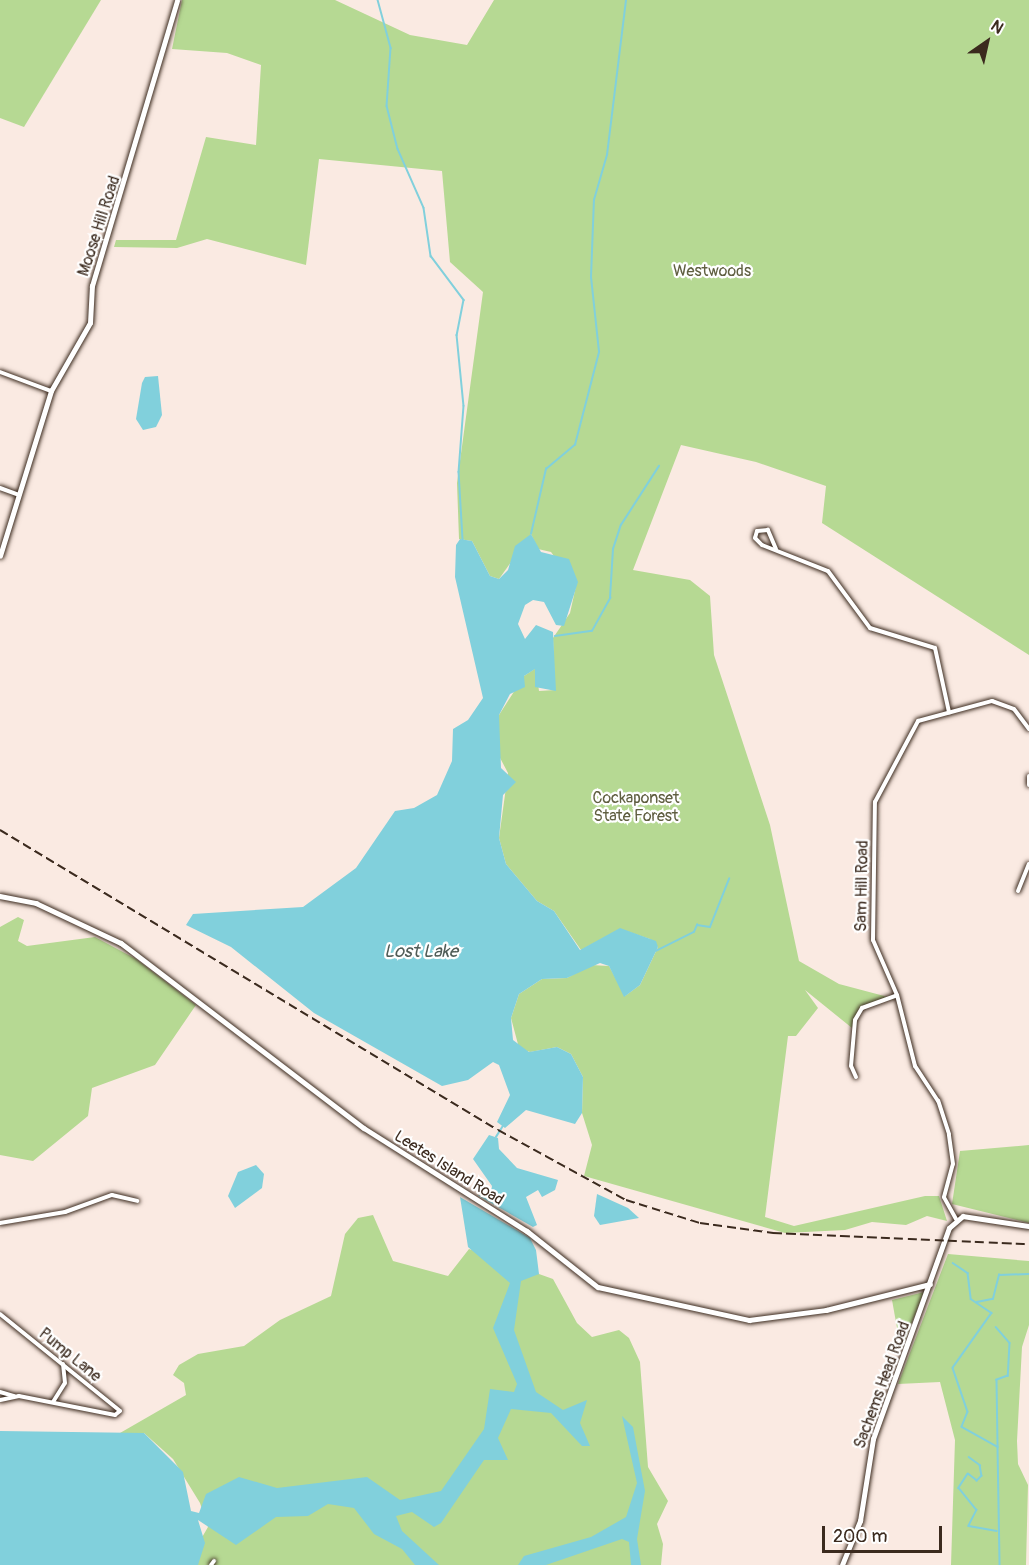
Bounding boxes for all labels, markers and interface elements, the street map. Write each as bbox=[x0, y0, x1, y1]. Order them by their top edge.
north arrow bbox=[957, 12, 1017, 72]
text: N bbox=[987, 16, 1007, 38]
street label: Moose Hill Road bbox=[74, 173, 124, 279]
park label: Westwoods bbox=[673, 261, 751, 281]
park label: Cockaponset State Forest bbox=[593, 788, 679, 826]
street label: Sam Hill Road bbox=[852, 840, 872, 932]
water label: Lost Lake bbox=[384, 941, 458, 963]
street label: Leetes Island Road bbox=[391, 1127, 507, 1209]
street label: Sachems Head Road bbox=[850, 1319, 914, 1451]
street label: Pump Lane bbox=[35, 1324, 105, 1386]
scale bar bbox=[825, 1514, 945, 1552]
text: 200 m bbox=[833, 1525, 888, 1548]

